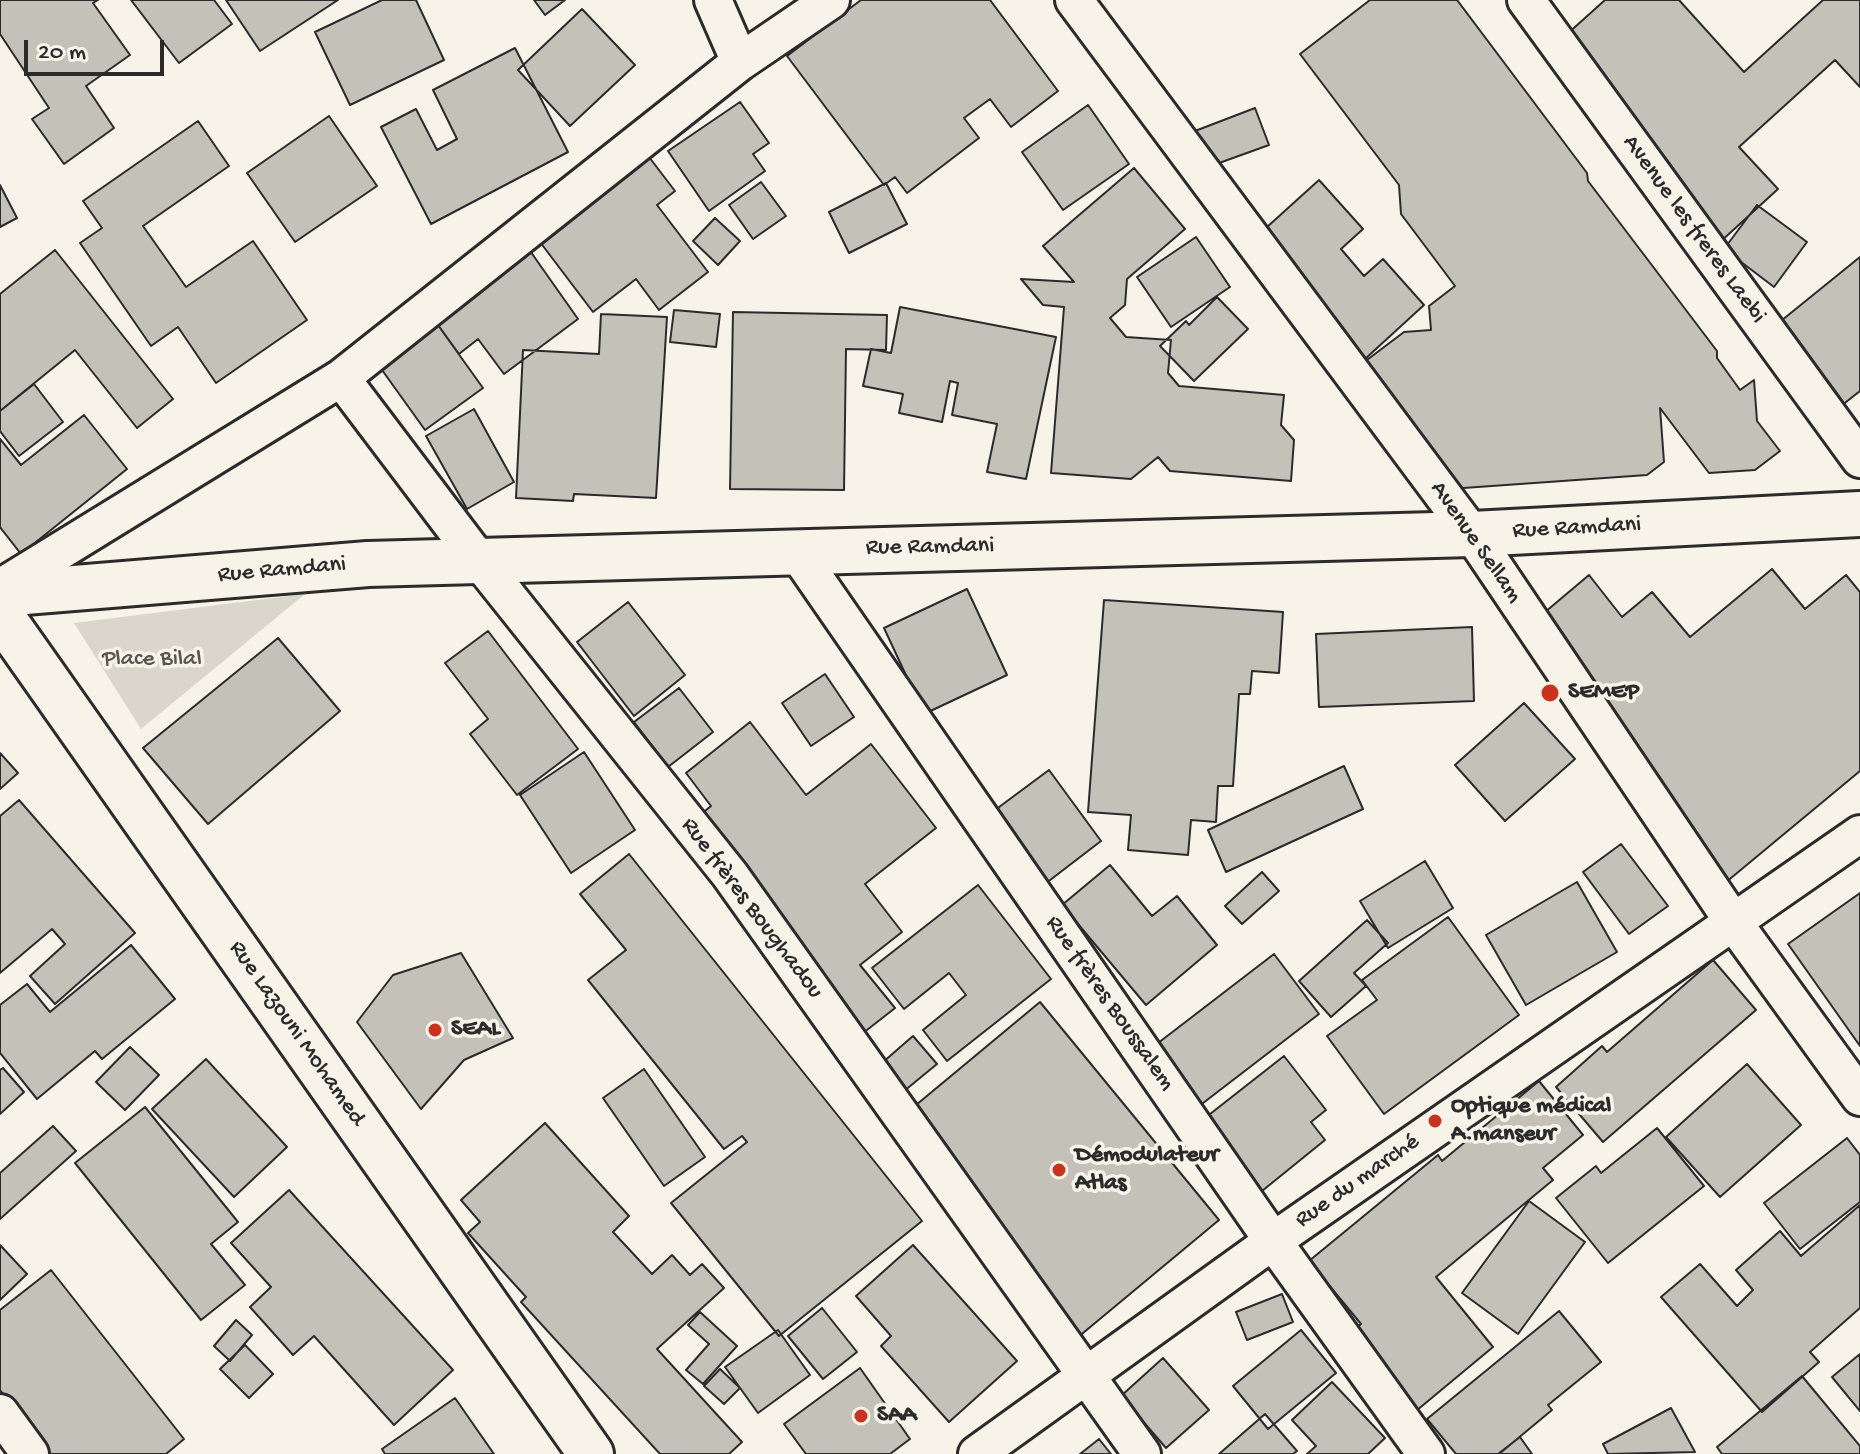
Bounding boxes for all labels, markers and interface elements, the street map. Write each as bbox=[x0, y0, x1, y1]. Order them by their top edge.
scale bar bbox=[28, 24, 168, 74]
text: 20 m bbox=[38, 39, 86, 68]
street label: Avenue les freres Laebi bbox=[1615, 130, 1771, 330]
street label: Avenue Sellam bbox=[1422, 476, 1528, 610]
street label: Rue Ramdani bbox=[1512, 511, 1642, 547]
street label: Rue Ramdani bbox=[865, 532, 995, 564]
street label: Rue Ramdani bbox=[217, 551, 347, 591]
park label: Place Bilal bbox=[102, 646, 202, 674]
place label: SEMEP bbox=[1568, 679, 1639, 707]
marker: SEMEP bbox=[1539, 682, 1561, 704]
street label: Rue frères Boughadou bbox=[674, 813, 828, 1005]
street label: Rue frères Boussalem bbox=[1038, 911, 1180, 1097]
street label: Rue Lazouni Mohamed bbox=[221, 936, 371, 1132]
place label: SEAL bbox=[451, 1016, 500, 1044]
marker: SEAL bbox=[426, 1021, 444, 1039]
place label: Optique médical A.manseur bbox=[1451, 1093, 1611, 1149]
marker: Optique médical A.manseur bbox=[1426, 1112, 1444, 1130]
street label: Rue du marché bbox=[1290, 1129, 1426, 1235]
place label: Démodulateur Atlas bbox=[1075, 1142, 1218, 1198]
marker: Démodulateur Atlas bbox=[1050, 1161, 1068, 1179]
place label: SAA bbox=[877, 1402, 916, 1430]
marker: SAA bbox=[852, 1407, 870, 1425]

